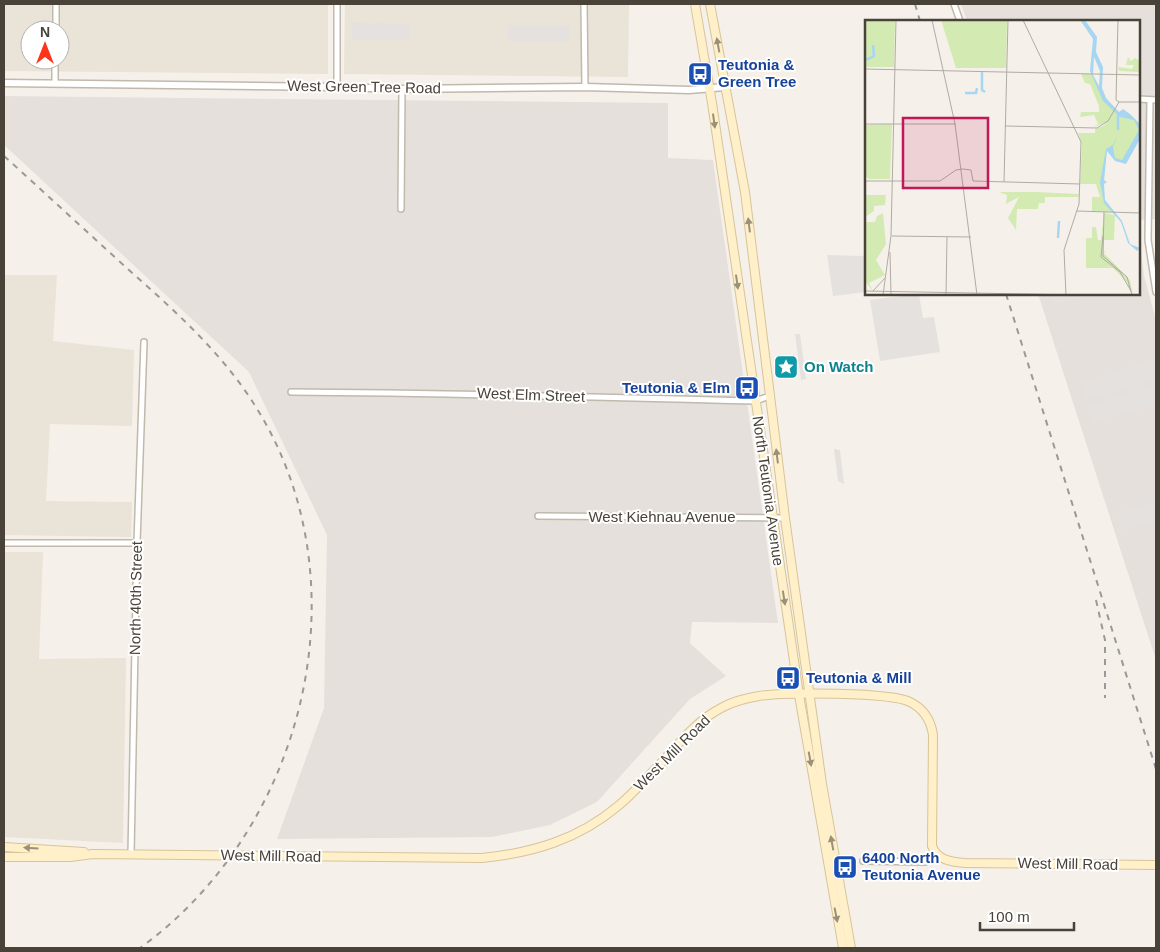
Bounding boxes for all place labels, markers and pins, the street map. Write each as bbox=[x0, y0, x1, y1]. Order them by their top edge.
place label: Teutonia & Green Tree bbox=[718, 56, 796, 90]
bus stop icon: Teutonia & Green Tree bbox=[687, 61, 713, 87]
place icon: On Watch bbox=[773, 354, 799, 380]
place label: On Watch bbox=[804, 358, 873, 375]
bus stop icon: Teutonia & Elm bbox=[734, 375, 760, 401]
place label: Teutonia & Elm bbox=[622, 379, 730, 396]
bus stop icon: Teutonia & Mill bbox=[775, 665, 801, 691]
place label: Teutonia & Mill bbox=[806, 669, 912, 686]
place label: 6400 North Teutonia Avenue bbox=[862, 849, 981, 883]
bus stop icon: 6400 North Teutonia Avenue bbox=[832, 854, 858, 880]

